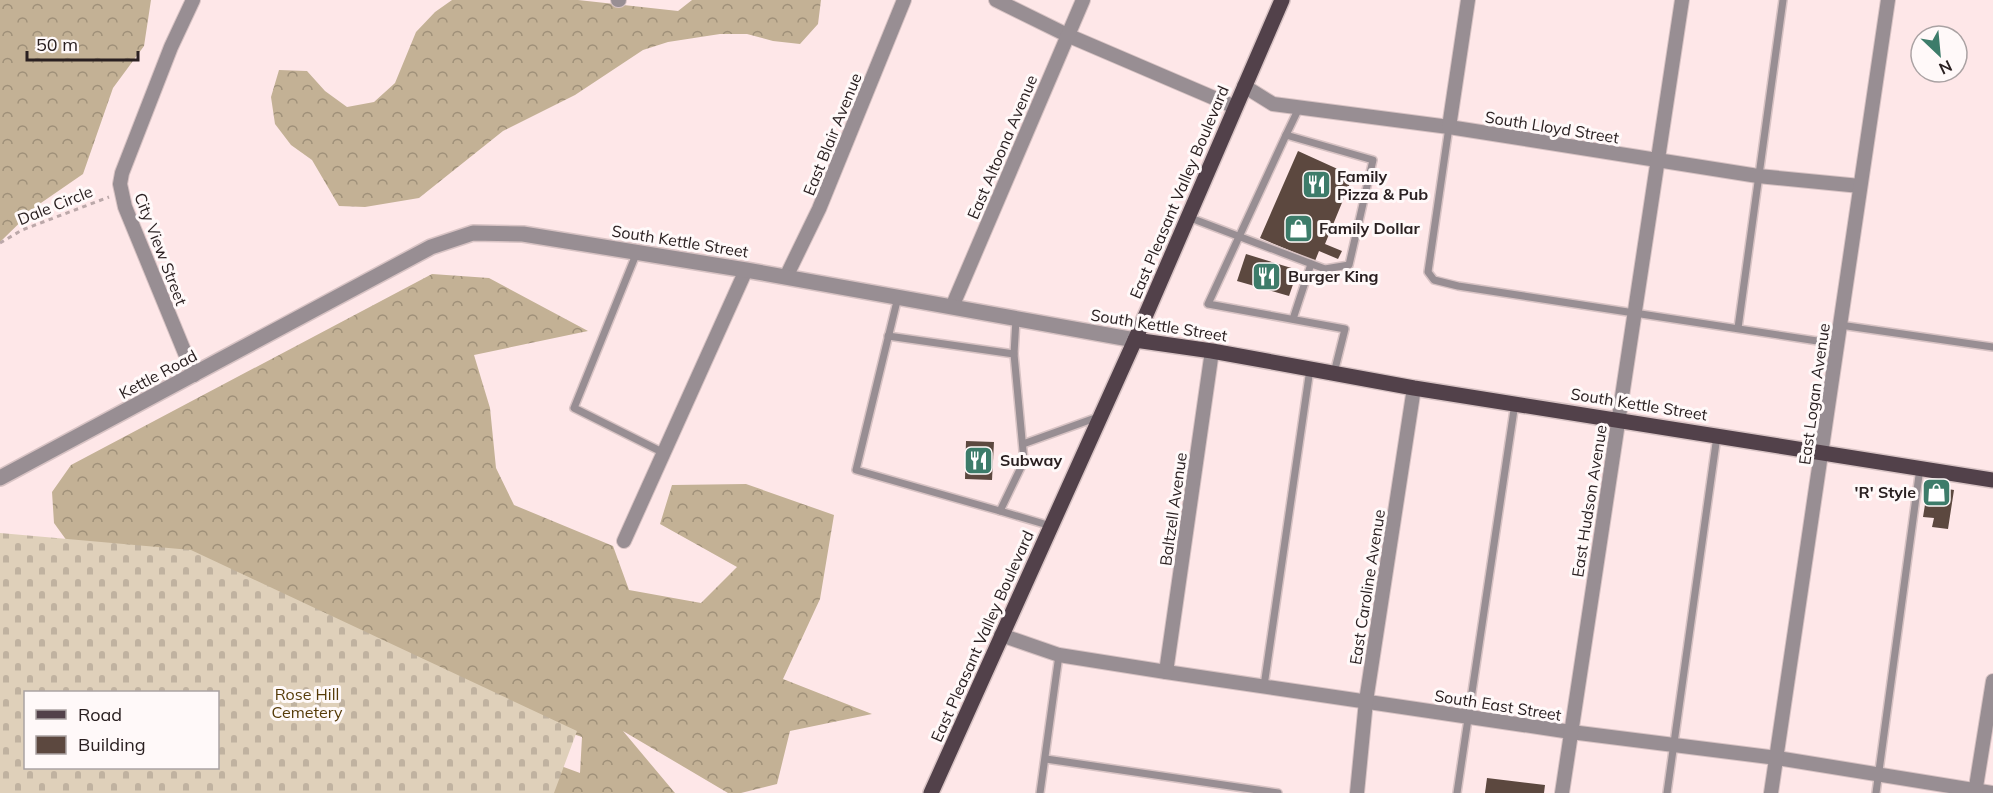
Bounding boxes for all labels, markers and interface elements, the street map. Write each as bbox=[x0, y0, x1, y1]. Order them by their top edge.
scale bar bbox=[27, 24, 138, 62]
north arrow bbox=[1909, 24, 1969, 84]
text: 50 m bbox=[36, 33, 78, 56]
text: N bbox=[1936, 56, 1955, 79]
street label: East Blair Avenue bbox=[798, 70, 866, 198]
street label: East Altoona Avenue bbox=[963, 72, 1041, 222]
street label: East Pleasant Valley Boulevard bbox=[1125, 83, 1233, 301]
street label: South Lloyd Street bbox=[1484, 107, 1621, 148]
place label: Family Pizza & Pub bbox=[1337, 166, 1428, 204]
restaurant icon: Family Pizza & Pub bbox=[1300, 169, 1332, 201]
street label: Dale Circle bbox=[15, 181, 95, 229]
street label: City View Street bbox=[130, 190, 192, 309]
shop icon: Family Dollar bbox=[1282, 212, 1314, 244]
place label: Family Dollar bbox=[1319, 218, 1420, 238]
street label: South Kettle Street bbox=[610, 220, 750, 262]
restaurant icon: Burger King bbox=[1251, 260, 1283, 292]
place label: Burger King bbox=[1288, 266, 1379, 286]
street label: South Kettle Street bbox=[1089, 304, 1229, 346]
street label: East Logan Avenue bbox=[1794, 322, 1834, 466]
street label: Kettle Road bbox=[116, 345, 200, 403]
street label: South Kettle Street bbox=[1569, 383, 1709, 425]
street label: East Hudson Avenue bbox=[1567, 423, 1611, 579]
restaurant icon: Subway bbox=[963, 444, 995, 476]
place label: Subway bbox=[1000, 450, 1062, 470]
street label: Baltzell Avenue bbox=[1155, 451, 1191, 567]
shop icon: 'R' Style bbox=[1921, 476, 1953, 508]
place label: 'R' Style bbox=[1855, 482, 1916, 502]
street label: East Caroline Avenue bbox=[1345, 508, 1389, 666]
street label: East Pleasant Valley Boulevard bbox=[926, 527, 1038, 745]
park label: Rose Hill Cemetery bbox=[272, 684, 343, 722]
street label: South East Street bbox=[1433, 685, 1563, 725]
legend bbox=[24, 691, 219, 769]
text: Road bbox=[78, 703, 122, 726]
text: Building bbox=[78, 733, 146, 756]

